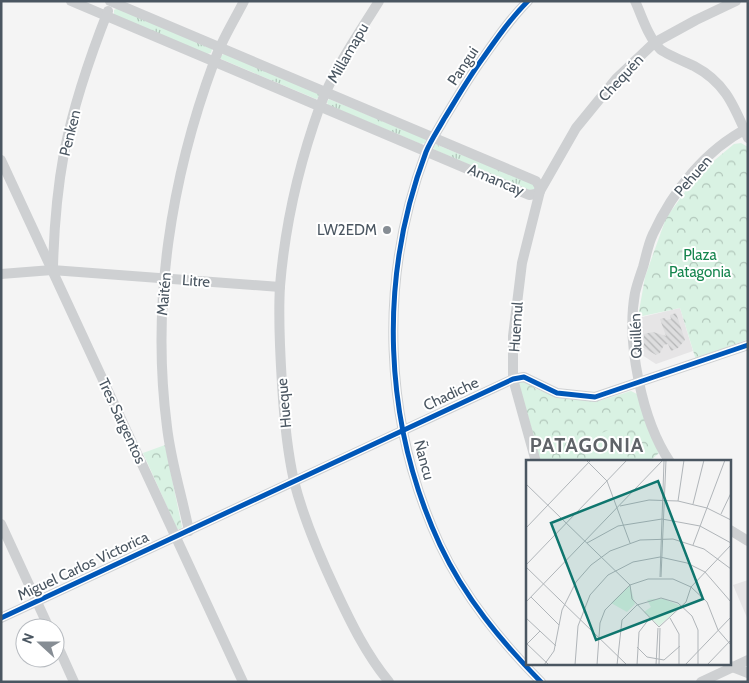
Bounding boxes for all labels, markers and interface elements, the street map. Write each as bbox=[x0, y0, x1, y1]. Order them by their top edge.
street label: Millamapu bbox=[324, 20, 372, 86]
street label: Pangui bbox=[444, 43, 482, 89]
street label: Chequén bbox=[595, 51, 647, 105]
street label: Penken bbox=[56, 108, 84, 158]
street label: Pehuen bbox=[670, 152, 716, 200]
street label: Amancay bbox=[465, 160, 527, 200]
place label: LW2EDM bbox=[317, 221, 377, 239]
marker: LW2EDM bbox=[381, 224, 393, 236]
park label: Plaza Patagonia bbox=[669, 246, 732, 281]
street label: Litre bbox=[181, 271, 211, 291]
street label: Maitén bbox=[153, 272, 175, 316]
street label: Huemul bbox=[505, 301, 527, 353]
street label: Quillén bbox=[626, 313, 646, 359]
street label: Chadiche bbox=[421, 373, 482, 415]
street label: Tres Sargentos bbox=[94, 376, 150, 466]
street label: Hueque bbox=[273, 377, 295, 429]
district label: PATAGONIA bbox=[530, 433, 644, 457]
street label: Ñancu bbox=[410, 438, 438, 482]
inset map bbox=[526, 460, 732, 666]
street label: Miguel Carlos Victorica bbox=[15, 527, 152, 604]
north arrow bbox=[15, 618, 65, 668]
text: N bbox=[18, 630, 38, 646]

